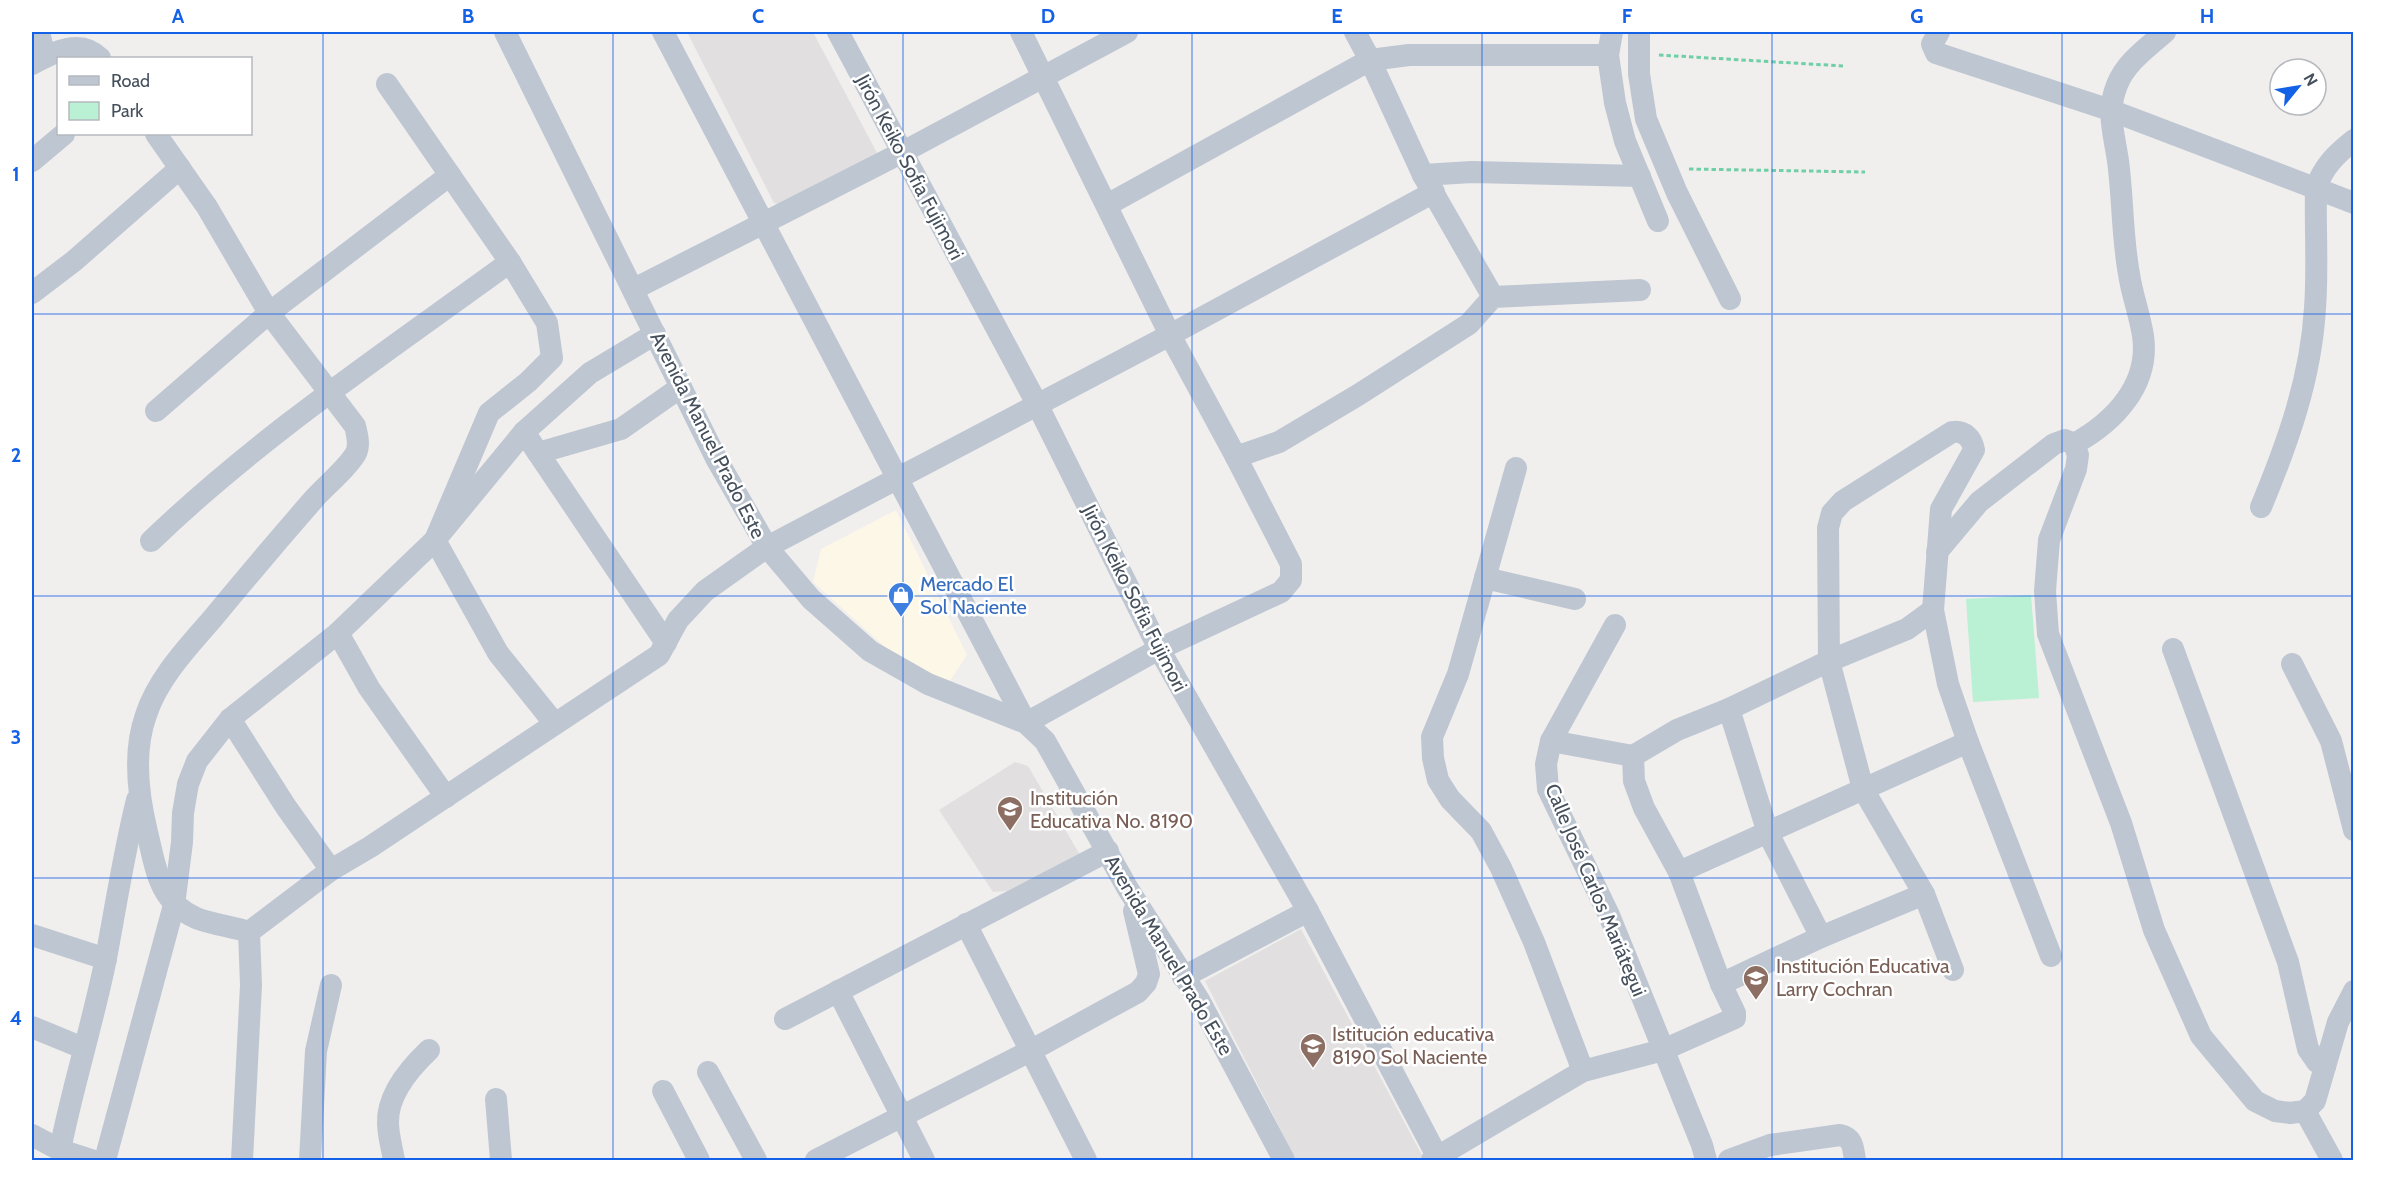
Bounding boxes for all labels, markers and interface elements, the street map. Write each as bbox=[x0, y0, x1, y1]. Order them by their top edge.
text: A bbox=[172, 4, 185, 28]
text: B bbox=[462, 4, 474, 28]
text: C bbox=[752, 4, 764, 28]
text: D bbox=[1041, 4, 1055, 28]
text: E bbox=[1331, 4, 1343, 28]
text: F bbox=[1622, 4, 1633, 28]
text: G bbox=[1910, 4, 1924, 28]
text: H bbox=[2200, 4, 2214, 28]
legend bbox=[57, 57, 252, 135]
north arrow bbox=[2268, 57, 2328, 117]
street label: Jirón Keiko Sofia Fujimori bbox=[851, 69, 969, 264]
text: Road bbox=[111, 70, 150, 92]
text: N bbox=[2300, 70, 2322, 89]
text: Park bbox=[111, 100, 144, 122]
text: 1 bbox=[12, 162, 20, 186]
street label: Avenida Manuel Prado Este bbox=[645, 328, 771, 542]
text: 2 bbox=[11, 443, 21, 467]
street label: Jirón Keiko Sofia Fujimori bbox=[1077, 500, 1193, 695]
place label: Mercado El Sol Naciente bbox=[920, 572, 1027, 619]
shop icon: Mercado El Sol Naciente bbox=[886, 580, 916, 618]
text: 3 bbox=[11, 725, 21, 749]
street label: Calle José Carlos Mariátegui bbox=[1540, 780, 1652, 1000]
place label: Institución Educativa No. 8190 bbox=[1030, 786, 1193, 833]
school or university icon: Institución Educativa No. 8190 bbox=[995, 794, 1025, 832]
street label: Avenida Manuel Prado Este bbox=[1100, 851, 1238, 1059]
place label: Institución Educativa Larry Cochran bbox=[1776, 954, 1950, 1001]
school or university icon: Institución Educativa Larry Cochran bbox=[1741, 963, 1771, 1001]
text: 4 bbox=[10, 1006, 22, 1030]
place label: Istitución educativa 8190 Sol Naciente bbox=[1332, 1022, 1494, 1069]
school or university icon: Istitución educativa 8190 Sol Naciente bbox=[1298, 1031, 1328, 1069]

